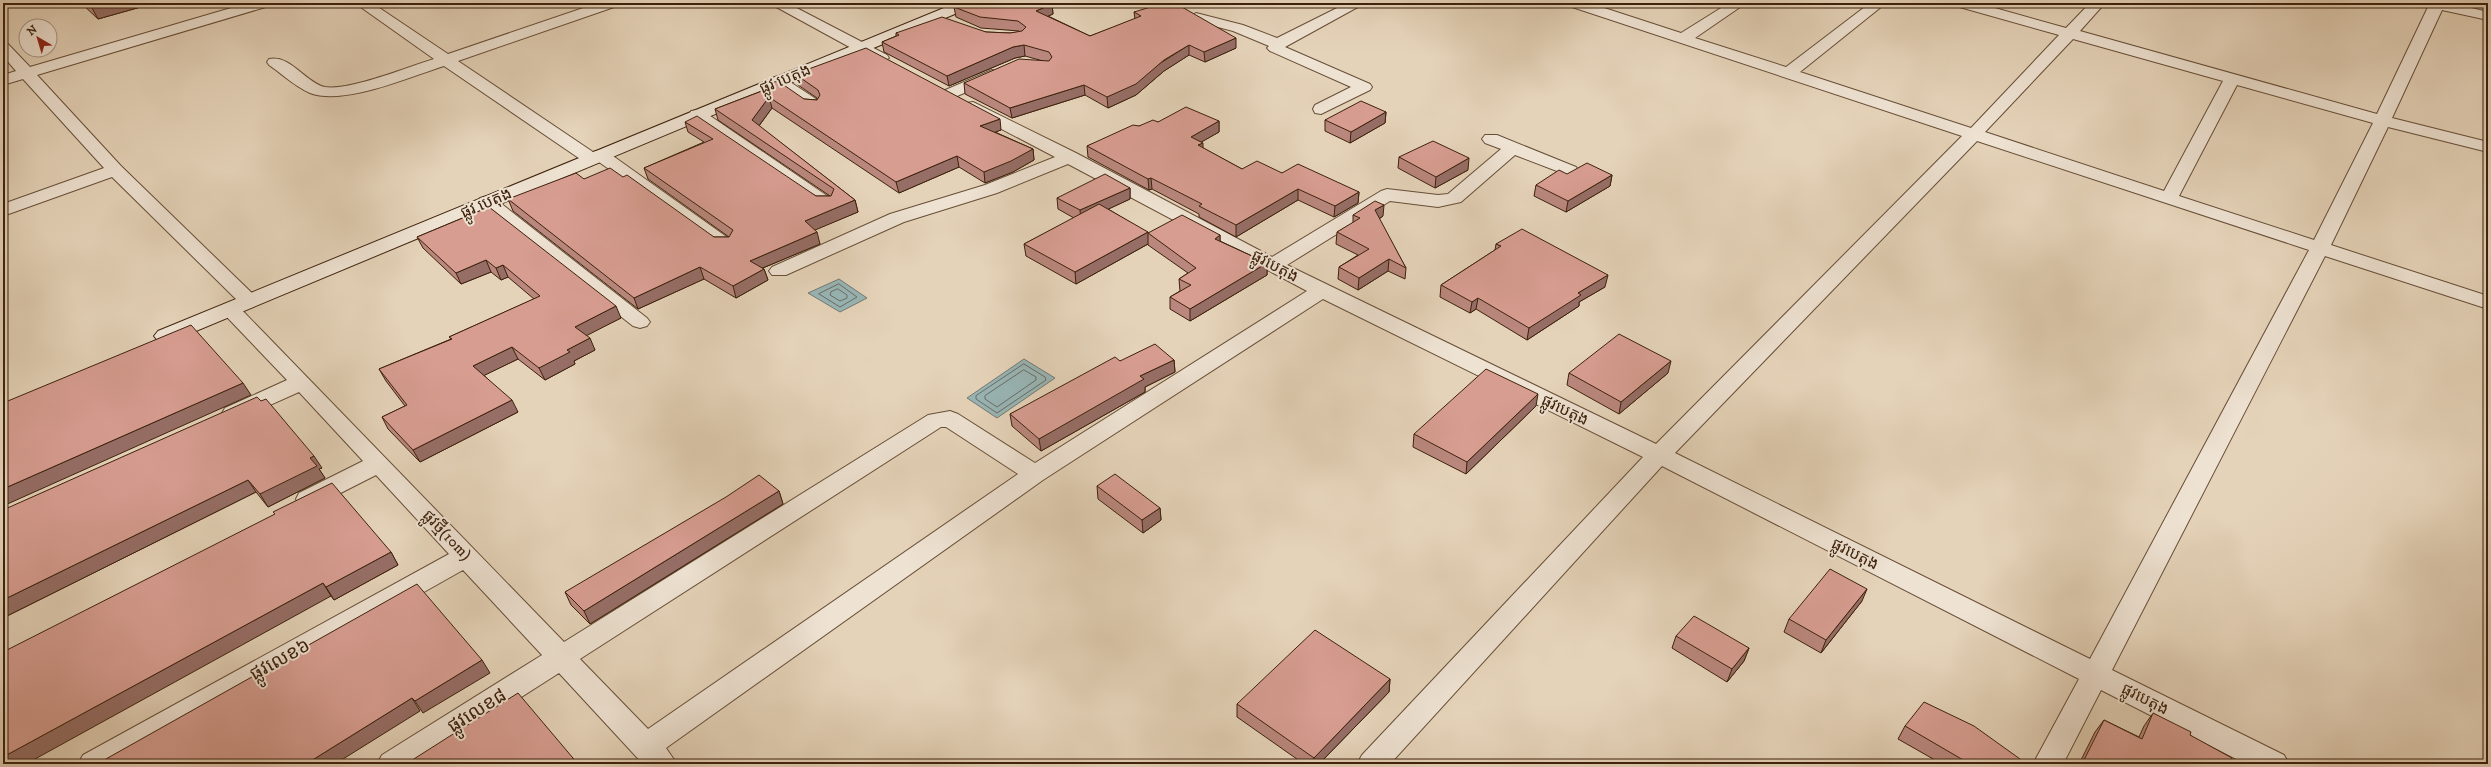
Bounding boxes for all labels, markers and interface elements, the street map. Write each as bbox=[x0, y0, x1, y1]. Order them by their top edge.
north arrow bbox=[18, 18, 58, 58]
text: N bbox=[25, 23, 40, 39]
street label: ផ្លូវ បេតុង bbox=[756, 60, 815, 102]
street label: ផ្លូវ បេតុង bbox=[457, 183, 516, 226]
street label: ផ្លូវបេតុង bbox=[1246, 245, 1302, 290]
street label: ផ្លូវបេតុង bbox=[1536, 390, 1592, 433]
street label: ផ្លូវថ្មី(10m) bbox=[415, 504, 477, 567]
street label: ផ្លូវបេតុង bbox=[1826, 534, 1882, 578]
street label: ផ្លូវលេខ៦ bbox=[246, 634, 316, 690]
street label: ផ្លូវបេតុង bbox=[2116, 679, 2172, 723]
street label: ផ្លូវលេខ៨ bbox=[443, 684, 513, 742]

